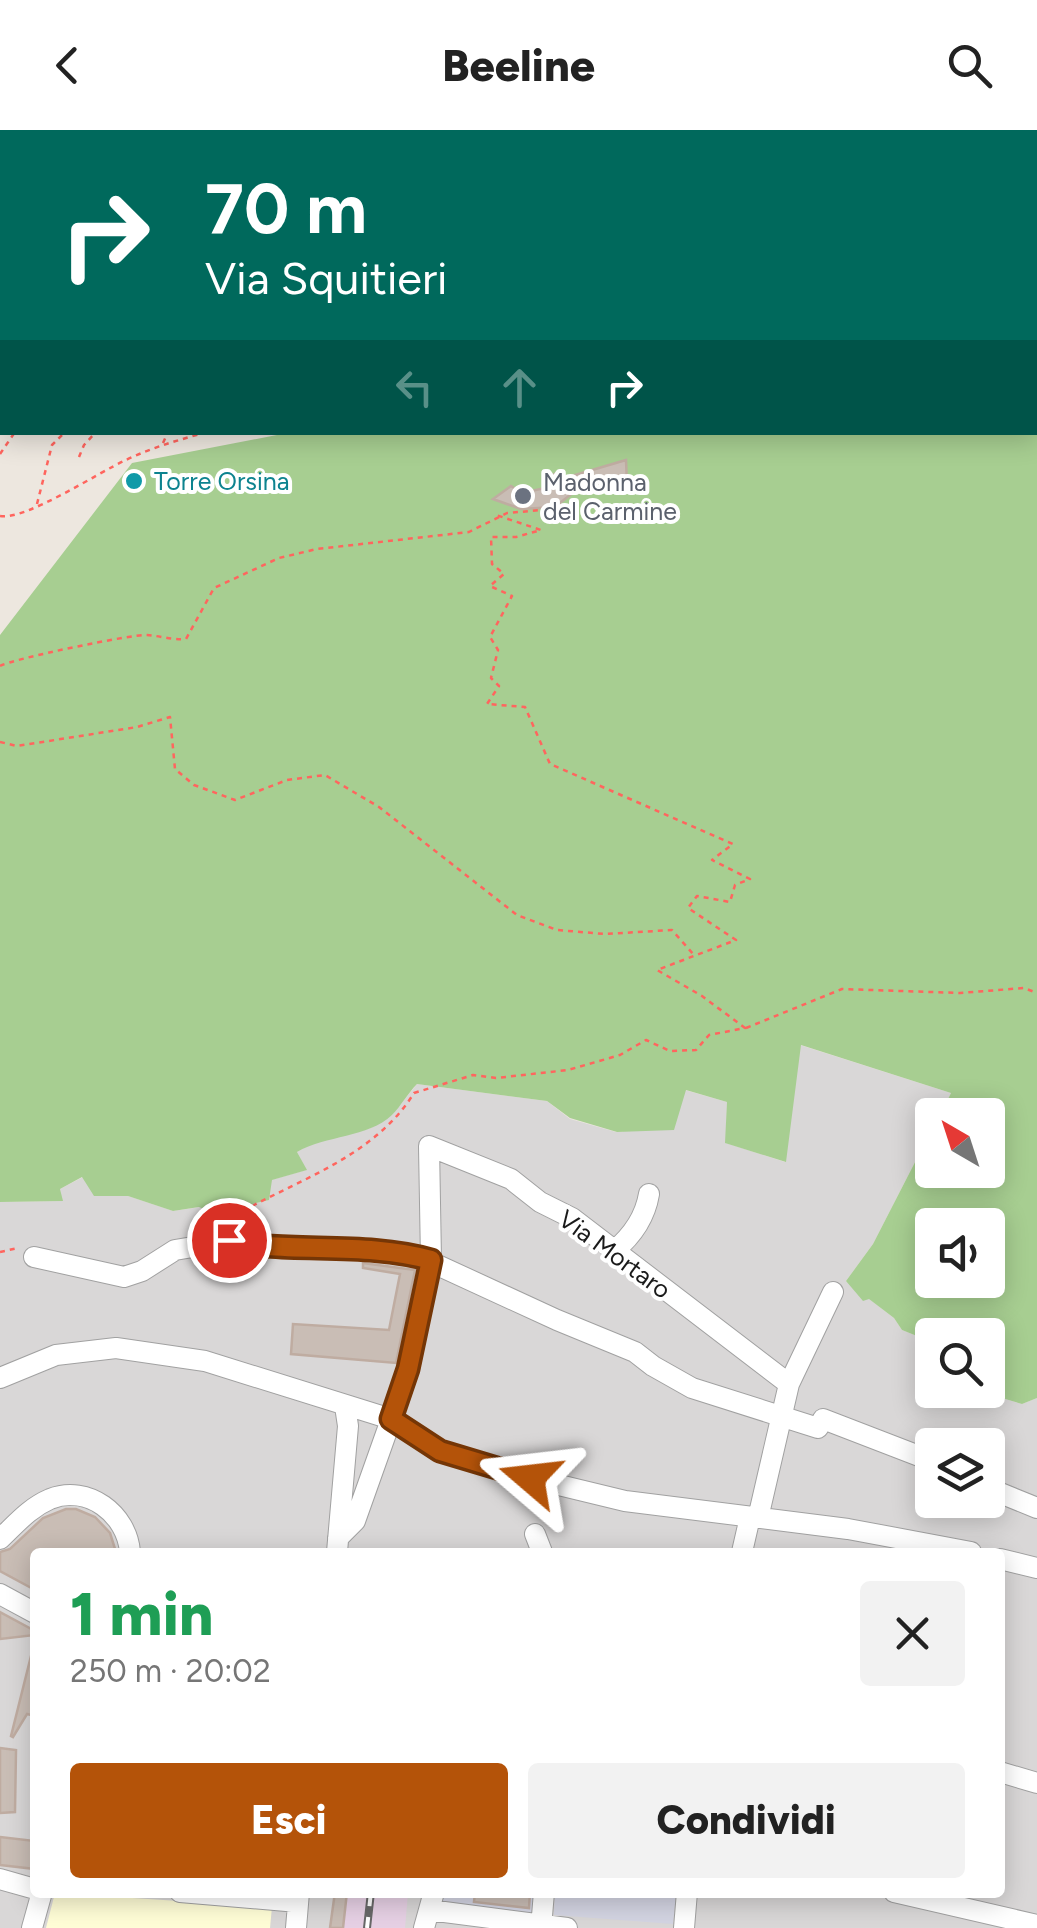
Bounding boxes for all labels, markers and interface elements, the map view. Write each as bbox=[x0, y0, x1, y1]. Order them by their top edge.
icon: back bbox=[40, 38, 95, 93]
text: Beeline bbox=[442, 38, 595, 92]
icon: search bbox=[942, 38, 997, 93]
text: 70 m bbox=[205, 166, 367, 251]
icon: right bbox=[40, 170, 170, 300]
text: Via Squitieri bbox=[205, 251, 448, 305]
icon: left bbox=[387, 360, 442, 415]
icon: ahead bbox=[492, 360, 547, 415]
icon: right bbox=[597, 360, 652, 415]
place label: Torre Orsina bbox=[154, 466, 289, 496]
place label: Madonna del Carmine bbox=[543, 467, 677, 526]
marker: Torre Orsina bbox=[123, 470, 145, 492]
marker: Madonna del Carmine bbox=[512, 485, 534, 507]
north arrow bbox=[915, 1098, 1005, 1188]
map controls bbox=[915, 1098, 1005, 1518]
pin bbox=[187, 1198, 272, 1283]
street label: Via Mortaro bbox=[553, 1203, 677, 1305]
button: sound bbox=[915, 1208, 1005, 1298]
icon: arrive bbox=[202, 1213, 257, 1268]
button: search bbox=[915, 1318, 1005, 1408]
position arrow bbox=[478, 1426, 582, 1530]
button: layers bbox=[915, 1428, 1005, 1518]
text: 1 min bbox=[70, 1578, 213, 1650]
button: close bbox=[860, 1581, 965, 1686]
text: 250 m · 20:02 bbox=[70, 1652, 271, 1690]
button: Esci bbox=[70, 1763, 508, 1878]
button: Condividi bbox=[528, 1763, 965, 1878]

